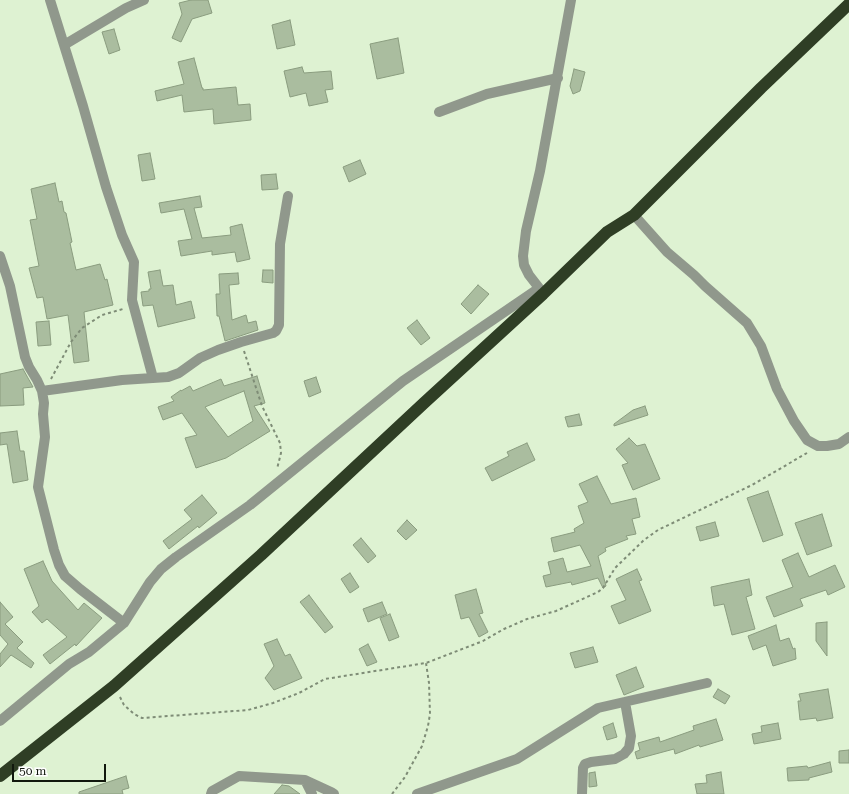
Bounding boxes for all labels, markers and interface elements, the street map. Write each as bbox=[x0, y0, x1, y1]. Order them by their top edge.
scale bar bbox=[14, 756, 108, 782]
text: 50 m bbox=[19, 764, 46, 778]

